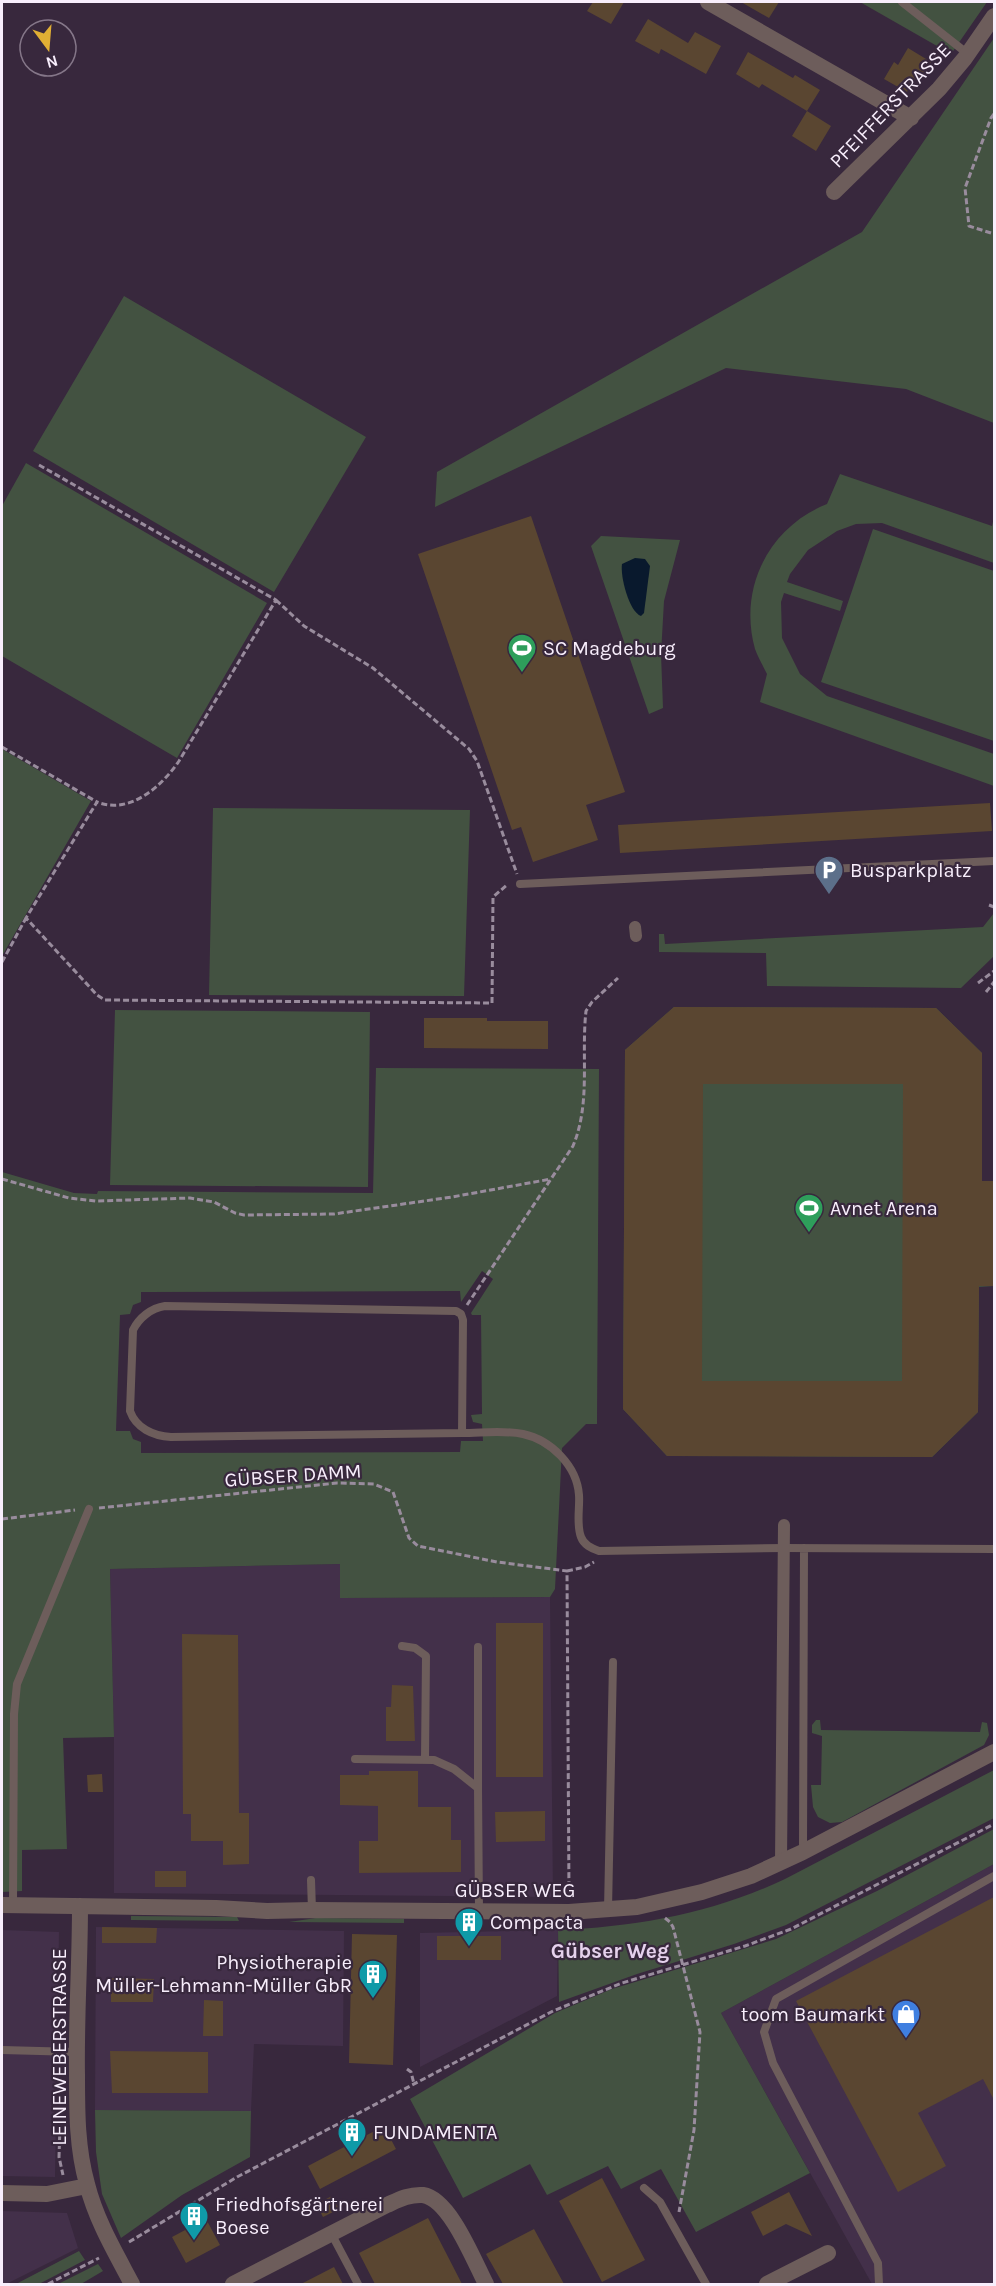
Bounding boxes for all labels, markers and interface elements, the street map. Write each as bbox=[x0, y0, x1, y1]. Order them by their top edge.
north arrow bbox=[18, 18, 78, 78]
street label: PFEIFFERSTRASSE bbox=[825, 38, 956, 172]
text: N bbox=[44, 51, 60, 73]
sports icon: SC Magdeburg bbox=[506, 632, 538, 674]
place label: SC Magdeburg bbox=[543, 637, 676, 660]
parking icon: Busparkplatz bbox=[813, 854, 845, 896]
place label: Busparkplatz bbox=[850, 859, 972, 882]
sports icon: Avnet Arena bbox=[793, 1192, 825, 1234]
place label: Avnet Arena bbox=[830, 1197, 938, 1220]
street label: GÜBSER DAMM bbox=[224, 1459, 362, 1492]
street label: GÜBSER WEG bbox=[455, 1879, 575, 1902]
building icon: Compacta bbox=[453, 1906, 485, 1948]
place label: Compacta bbox=[490, 1911, 583, 1934]
district label: Gübser Weg bbox=[551, 1939, 669, 1963]
street label: LEINEWEBERSTRASSE bbox=[48, 1948, 71, 2146]
place label: Physiotherapie Müller-Lehmann-Müller GbR bbox=[95, 1951, 352, 1997]
building icon: Physiotherapie Müller-Lehmann-Müller GbR bbox=[357, 1958, 389, 2000]
shop icon: toom Baumarkt bbox=[890, 1998, 922, 2040]
place label: toom Baumarkt bbox=[741, 2003, 885, 2026]
building icon: FUNDAMENTA bbox=[336, 2116, 368, 2158]
place label: FUNDAMENTA bbox=[373, 2121, 497, 2144]
place label: Friedhofsgärtnerei Boese bbox=[215, 2193, 384, 2239]
building icon: Friedhofsgärtnerei Boese bbox=[178, 2200, 210, 2242]

